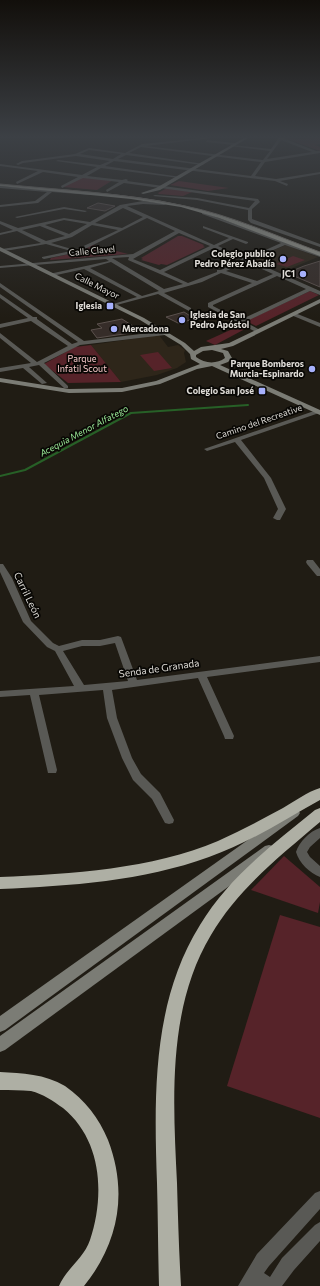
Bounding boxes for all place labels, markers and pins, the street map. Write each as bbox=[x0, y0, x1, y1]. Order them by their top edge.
place label: Colegio publico Pedro Pérez Abadía bbox=[194, 248, 276, 269]
marker: Colegio publico Pedro Pérez Abadía bbox=[278, 254, 288, 264]
place label: JC1 bbox=[282, 268, 295, 279]
marker: JC1 bbox=[298, 269, 308, 279]
place label: Iglesia bbox=[76, 300, 102, 311]
marker: Iglesia bbox=[105, 301, 115, 311]
place label: Iglesia de San Pedro Apóstol bbox=[190, 309, 249, 330]
marker: Iglesia de San Pedro Apóstol bbox=[177, 315, 187, 325]
place label: Mercadona bbox=[122, 323, 169, 334]
marker: Mercadona bbox=[109, 324, 119, 334]
place label: Parque Bomberos Murcia-Espinardo bbox=[230, 358, 305, 379]
marker: Parque Bomberos Murcia-Espinardo bbox=[307, 364, 317, 374]
place label: Colegio San José bbox=[187, 385, 254, 396]
marker: Colegio San José bbox=[257, 386, 267, 396]

